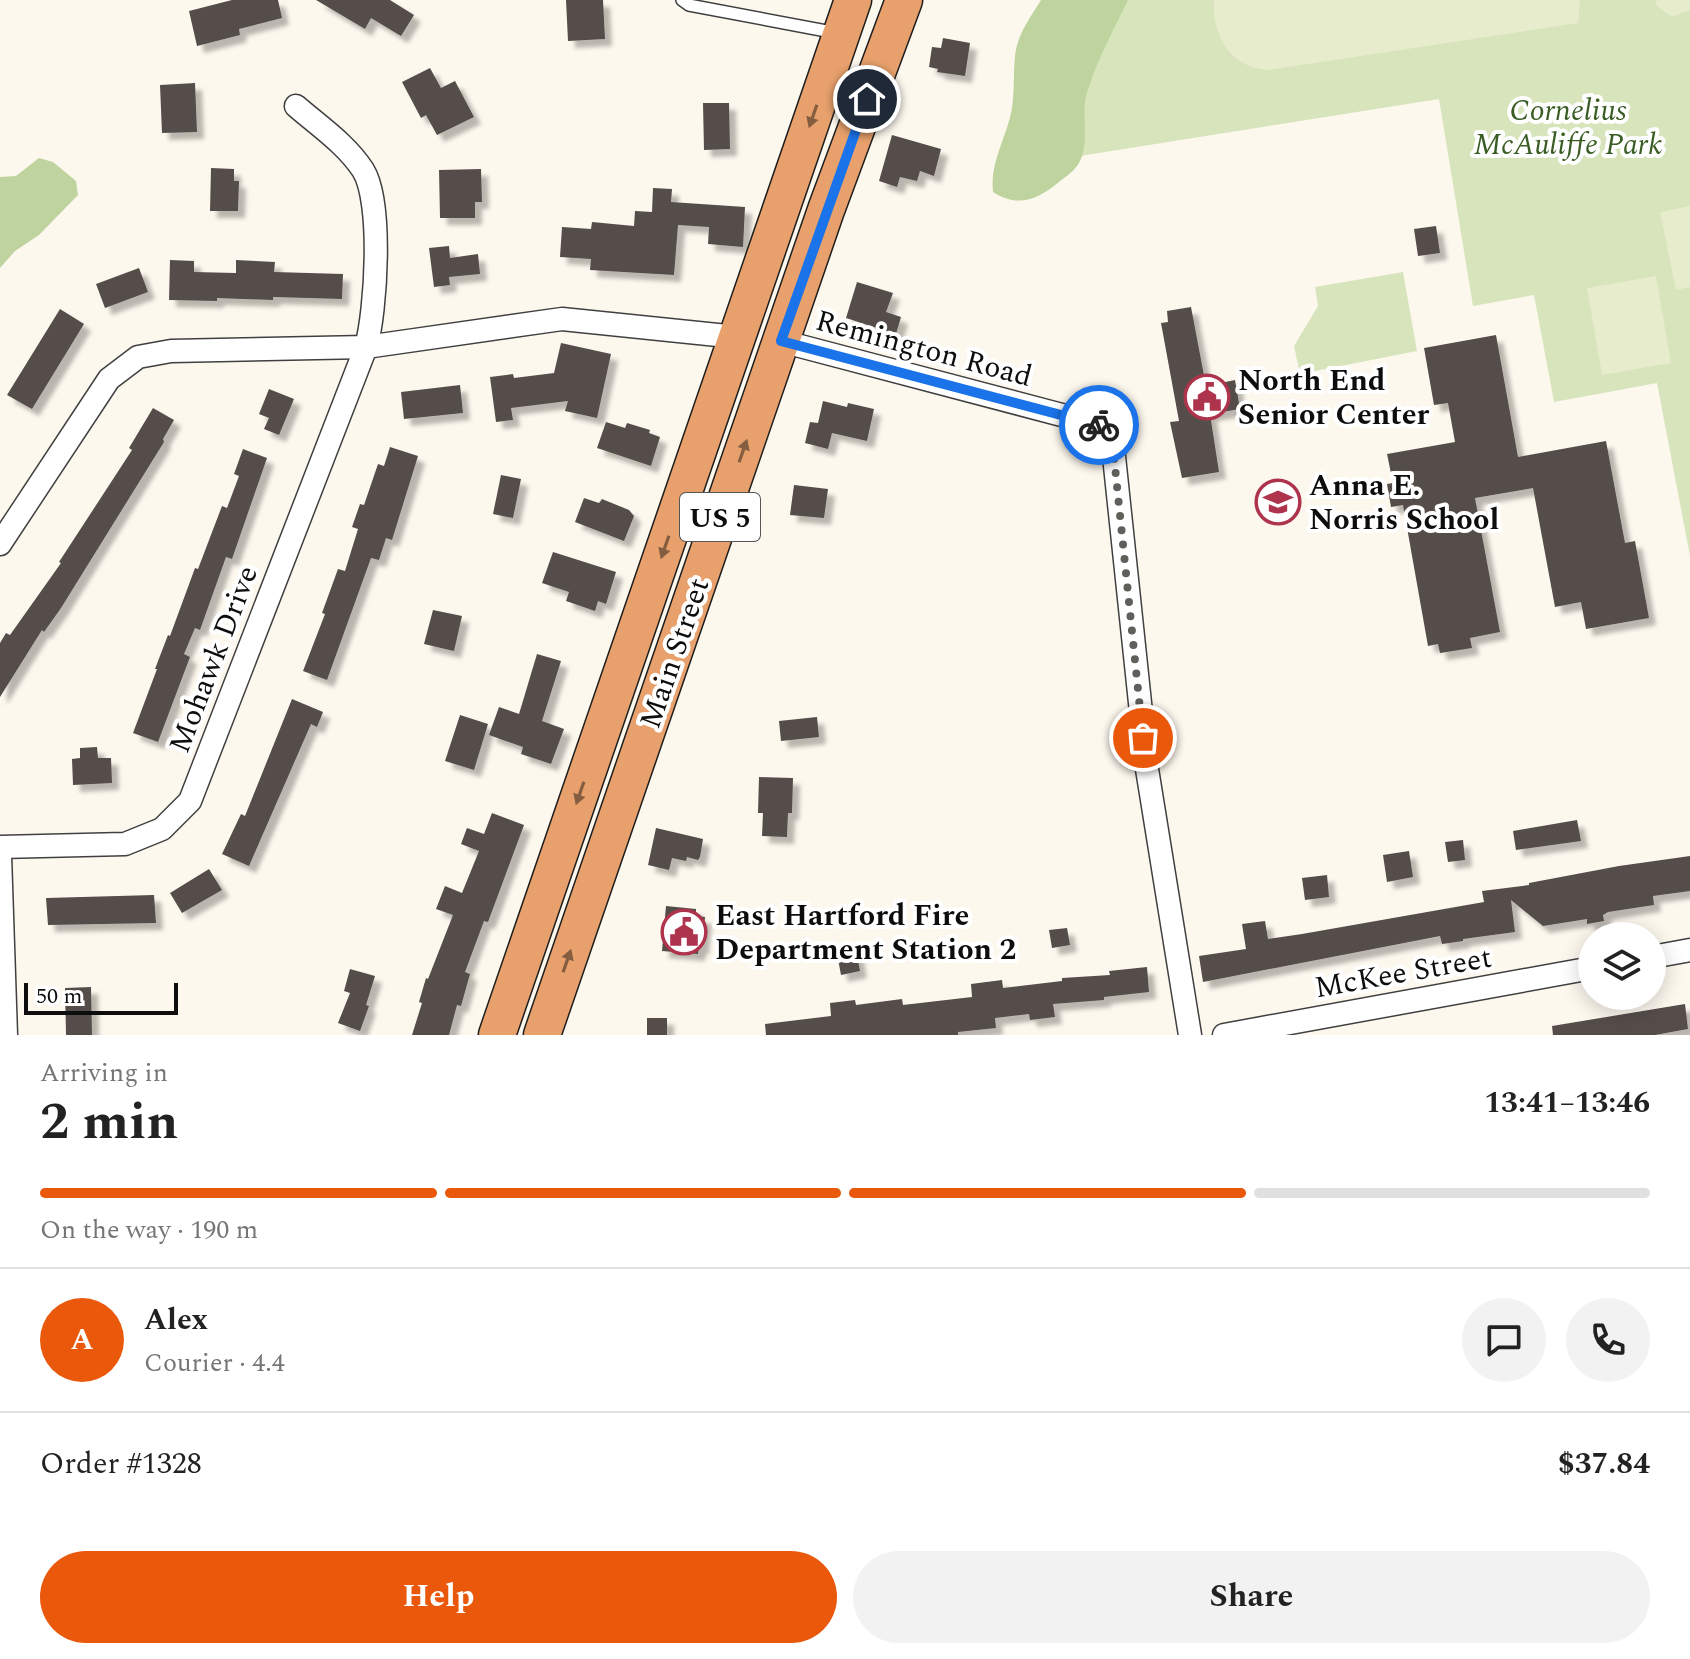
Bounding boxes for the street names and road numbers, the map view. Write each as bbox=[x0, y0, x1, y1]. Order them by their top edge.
street label: Remington Road bbox=[810, 298, 1037, 400]
road number: US 5 bbox=[680, 493, 760, 541]
street label: Mohawk Drive bbox=[157, 559, 271, 760]
street label: Main Street bbox=[628, 572, 722, 735]
street label: McKee Street bbox=[1311, 935, 1495, 1011]

